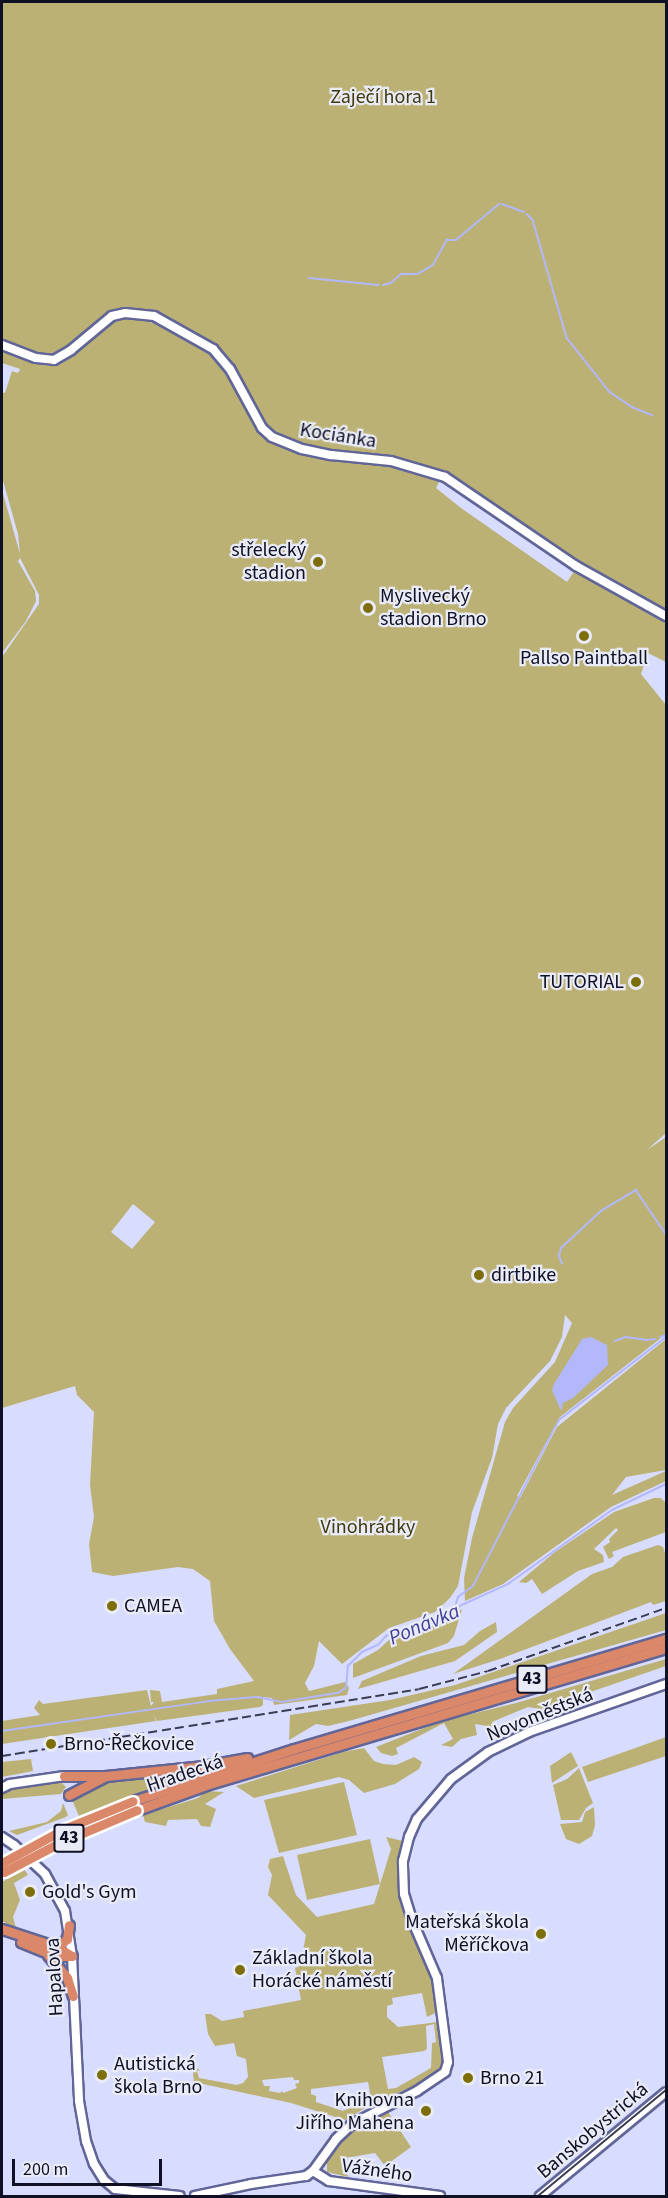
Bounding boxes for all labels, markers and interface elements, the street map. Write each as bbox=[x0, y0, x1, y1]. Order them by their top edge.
park label: Zaječí hora 1 bbox=[330, 85, 436, 109]
street label: Kociánka bbox=[298, 418, 378, 454]
place label: střelecký stadion bbox=[231, 538, 306, 585]
marker: střelecký stadion bbox=[311, 555, 325, 569]
place label: Myslivecký stadion Brno bbox=[380, 584, 487, 631]
marker: Myslivecký stadion Brno bbox=[361, 601, 375, 615]
marker: Pallso Paintball bbox=[577, 629, 591, 643]
place label: Pallso Paintball bbox=[520, 646, 648, 670]
place label: TUTORIAL bbox=[540, 970, 624, 994]
marker: TUTORIAL bbox=[629, 975, 643, 989]
place label: dirtbike bbox=[491, 1263, 556, 1287]
marker: dirtbike bbox=[472, 1268, 486, 1282]
park label: Vinohrádky bbox=[321, 1515, 415, 1539]
place label: CAMEA bbox=[124, 1594, 182, 1618]
water label: Ponávka bbox=[385, 1598, 463, 1650]
marker: CAMEA bbox=[105, 1599, 119, 1613]
road number: 43 bbox=[516, 1664, 548, 1694]
street label: Novoměstská bbox=[483, 1683, 597, 1747]
place label: Brno-Řečkovice bbox=[64, 1732, 194, 1756]
marker: Brno-Řečkovice bbox=[42, 1735, 60, 1753]
street label: Hradecká bbox=[144, 1750, 226, 1798]
road number: 43 bbox=[52, 1823, 86, 1853]
place label: Gold's Gym bbox=[42, 1880, 137, 1904]
marker: Gold's Gym bbox=[23, 1885, 37, 1899]
place label: Mateřská škola Měříčkova bbox=[405, 1910, 529, 1957]
marker: Mateřská škola Měříčkova bbox=[534, 1927, 548, 1941]
street label: Hapalova bbox=[41, 1937, 69, 2017]
place label: Základní škola Horácké náměstí bbox=[252, 1946, 392, 1993]
marker: Základní škola Horácké náměstí bbox=[233, 1963, 247, 1977]
place label: Autistická škola Brno bbox=[114, 2052, 202, 2099]
place label: Brno 21 bbox=[480, 2066, 544, 2090]
marker: Autistická škola Brno bbox=[95, 2068, 109, 2082]
marker: Brno 21 bbox=[461, 2071, 475, 2085]
street label: Banskobystrická bbox=[533, 2078, 653, 2184]
place label: Knihovna Jiřího Mahena bbox=[295, 2088, 414, 2135]
marker: Knihovna Jiřího Mahena bbox=[419, 2104, 433, 2118]
scale bar bbox=[15, 2147, 165, 2185]
street label: Vážného bbox=[340, 2154, 414, 2188]
text: 200 m bbox=[23, 2157, 68, 2182]

